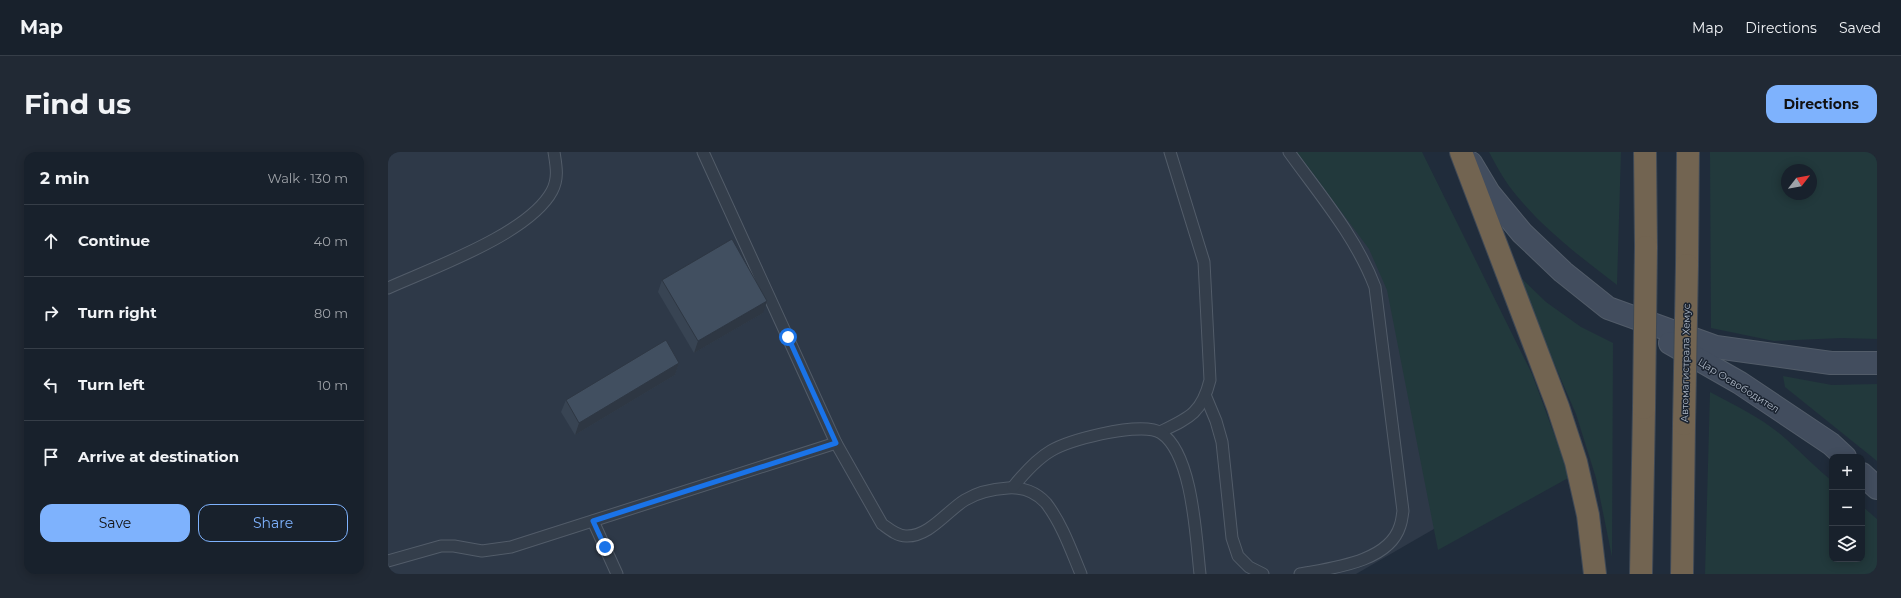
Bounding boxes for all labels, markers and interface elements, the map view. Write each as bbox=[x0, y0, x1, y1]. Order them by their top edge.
text: Map bbox=[20, 16, 63, 39]
text: Map bbox=[1692, 19, 1723, 37]
text: Directions bbox=[1745, 19, 1817, 37]
text: Saved bbox=[1839, 19, 1881, 37]
button: Directions bbox=[1766, 85, 1877, 123]
text: Find us bbox=[24, 87, 131, 121]
north arrow bbox=[1781, 164, 1817, 200]
text: 2 min bbox=[40, 168, 90, 188]
text: Walk · 130 m bbox=[267, 170, 348, 186]
icon: ahead bbox=[40, 230, 62, 252]
text: Continue bbox=[78, 231, 150, 250]
text: 40 m bbox=[314, 233, 348, 249]
icon: right bbox=[40, 302, 62, 324]
text: Turn right bbox=[78, 303, 157, 322]
street label: Автомагистрала Хемус bbox=[1678, 303, 1693, 422]
text: 80 m bbox=[314, 305, 348, 321]
route start bbox=[779, 328, 797, 346]
street label: Цар Освободител bbox=[1696, 355, 1782, 416]
icon: left bbox=[40, 374, 62, 396]
text: Turn left bbox=[78, 375, 145, 394]
text: 10 m bbox=[318, 377, 348, 393]
icon: arrive bbox=[40, 446, 62, 468]
text: Arrive at destination bbox=[78, 447, 239, 466]
map controls bbox=[1829, 454, 1865, 562]
button: + bbox=[1829, 454, 1865, 490]
button: − bbox=[1829, 490, 1865, 526]
button: Save bbox=[40, 504, 190, 542]
button: Share bbox=[198, 504, 348, 542]
button: layers bbox=[1829, 526, 1865, 562]
route end bbox=[596, 538, 614, 556]

